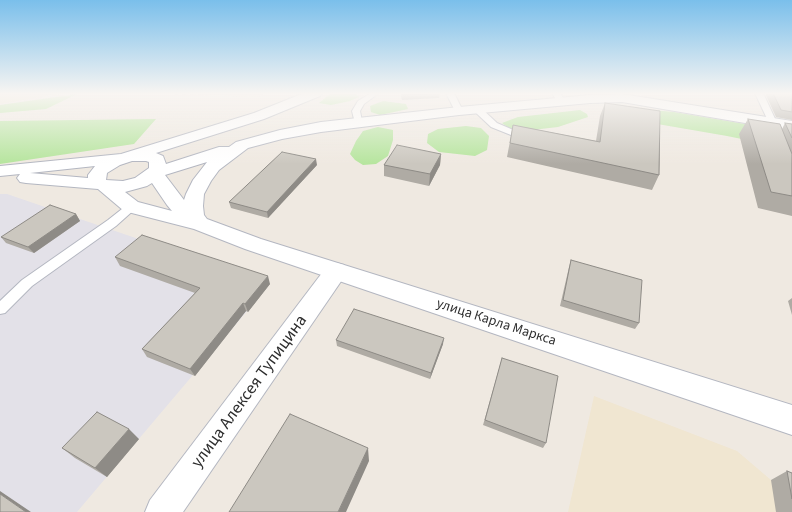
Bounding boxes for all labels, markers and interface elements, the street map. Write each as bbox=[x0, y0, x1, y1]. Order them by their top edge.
street label: улица Карла Маркса bbox=[434, 296, 558, 350]
street label: улица Алексея Тупицина bbox=[188, 312, 312, 472]

